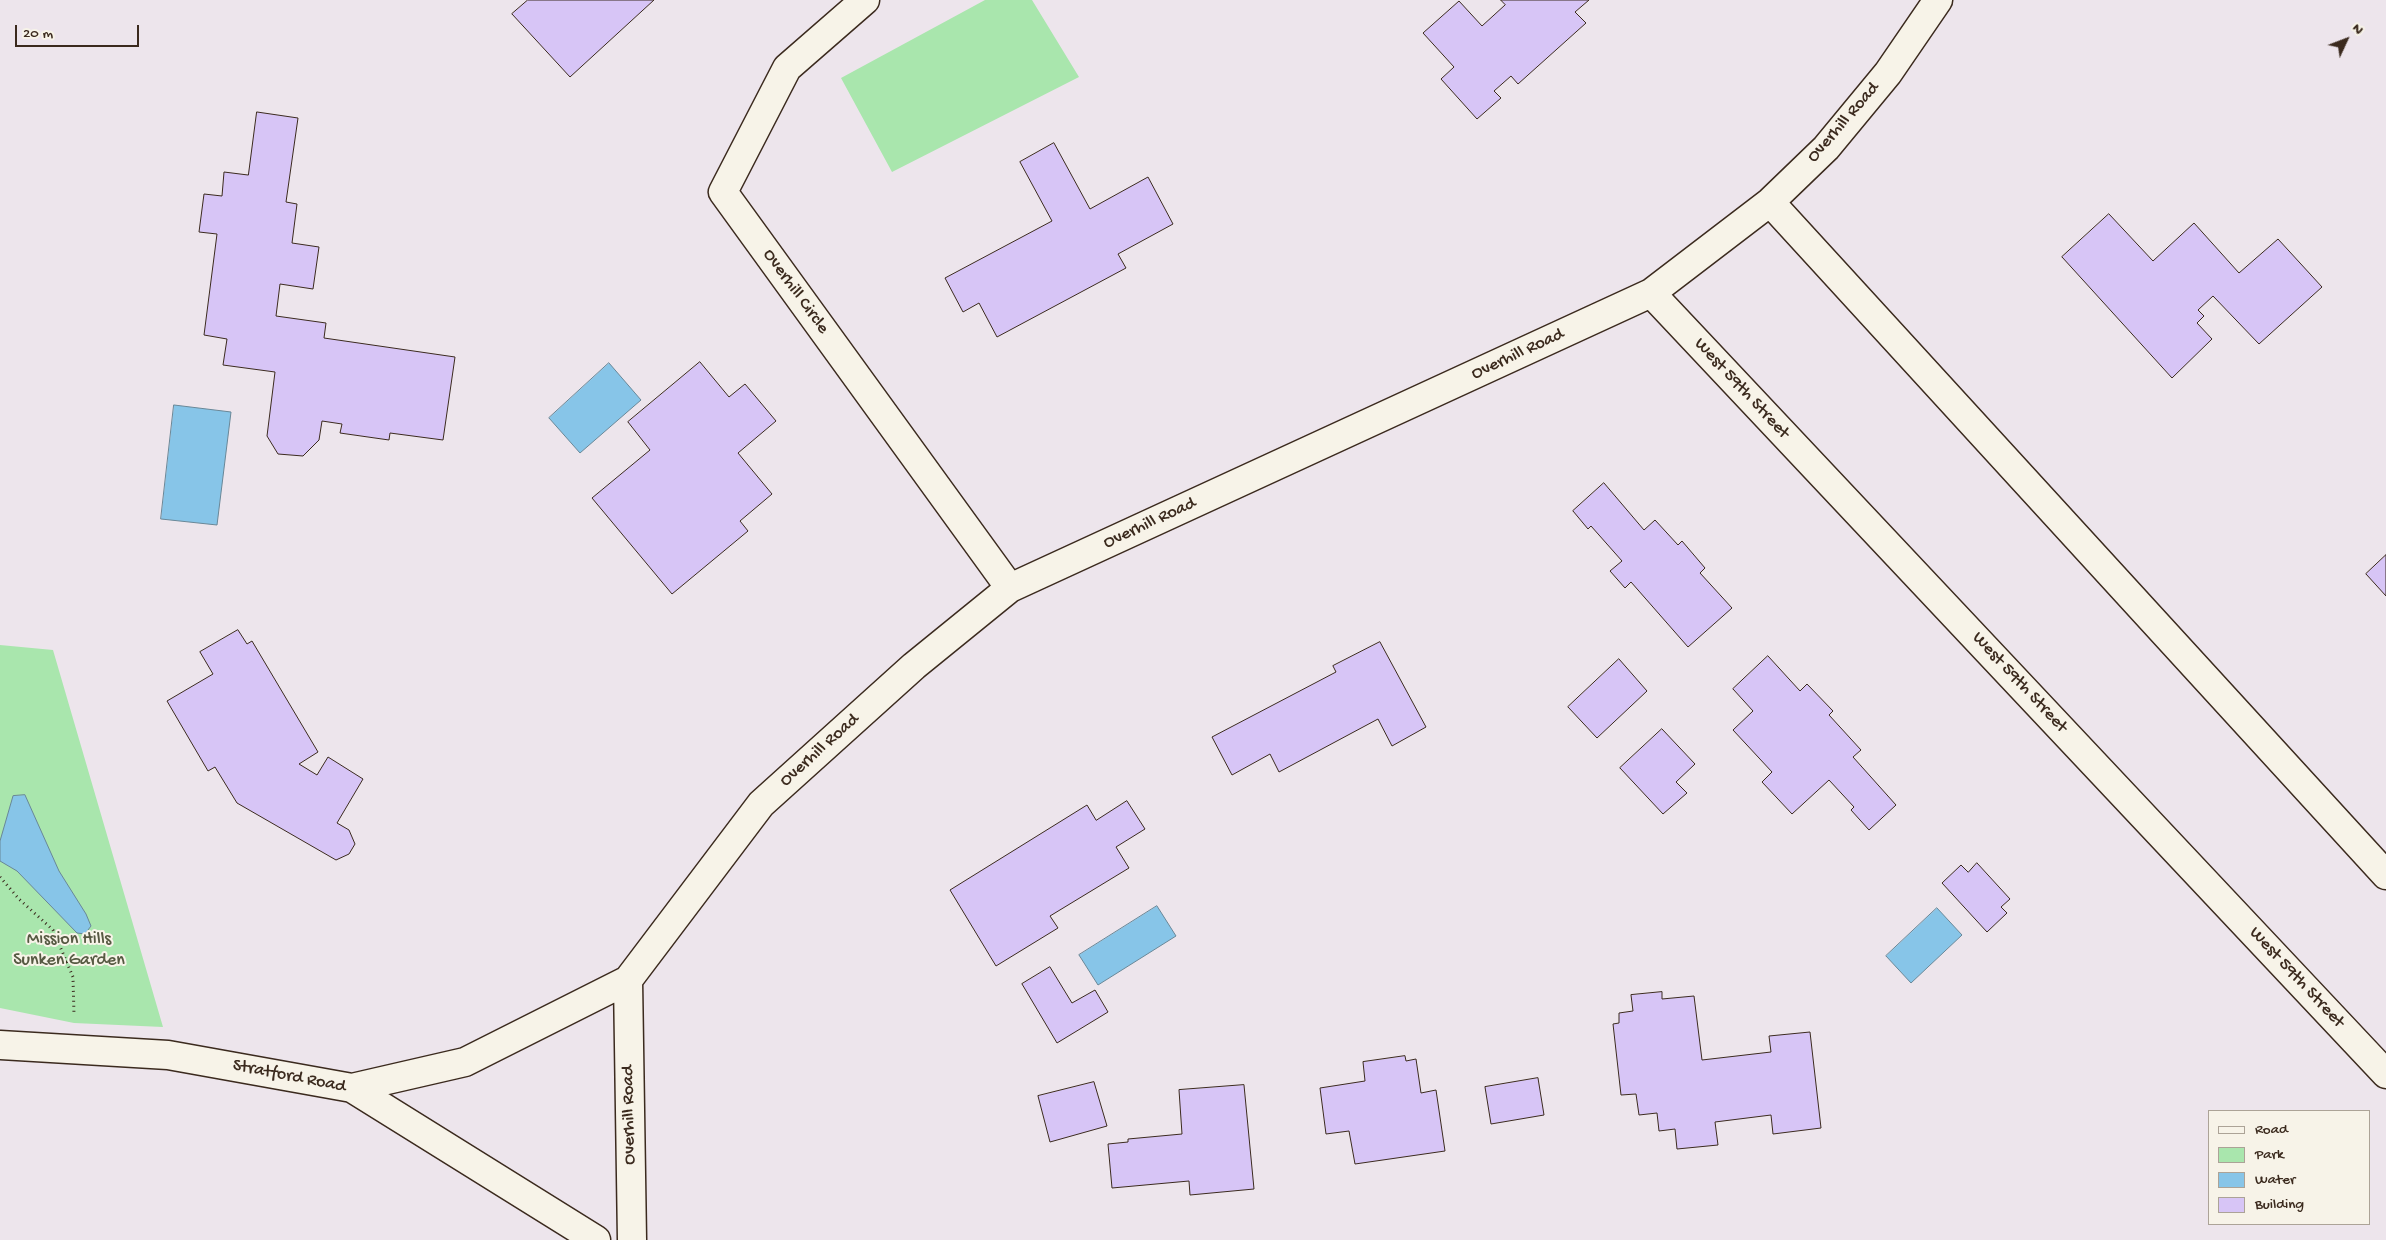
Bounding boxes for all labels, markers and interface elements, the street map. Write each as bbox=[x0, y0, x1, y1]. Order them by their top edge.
scale bar bbox=[18, 15, 141, 47]
north arrow bbox=[2321, 15, 2371, 65]
text: N bbox=[2348, 20, 2367, 39]
text: 20 m bbox=[23, 25, 53, 43]
street label: Overhill Road bbox=[1803, 78, 1885, 168]
street label: Overhill Circle bbox=[757, 245, 833, 339]
street label: Overhill Road bbox=[1468, 324, 1568, 386]
street label: West 59th Street bbox=[1689, 334, 1793, 444]
street label: Overhill Road bbox=[1100, 493, 1200, 555]
street label: West 59th Street bbox=[1967, 628, 2071, 738]
street label: Overhill Road bbox=[776, 710, 864, 792]
street label: West 59th Street bbox=[2244, 923, 2348, 1033]
park label: Mission Hills Sunken Garden bbox=[13, 929, 125, 972]
street label: Stratford Road bbox=[231, 1055, 347, 1099]
street label: Overhill Road bbox=[618, 1065, 642, 1165]
legend bbox=[2208, 1110, 2371, 1225]
text: Road bbox=[2255, 1121, 2288, 1139]
text: Park bbox=[2255, 1146, 2284, 1164]
text: Water bbox=[2255, 1171, 2295, 1189]
text: Building bbox=[2255, 1196, 2304, 1214]

